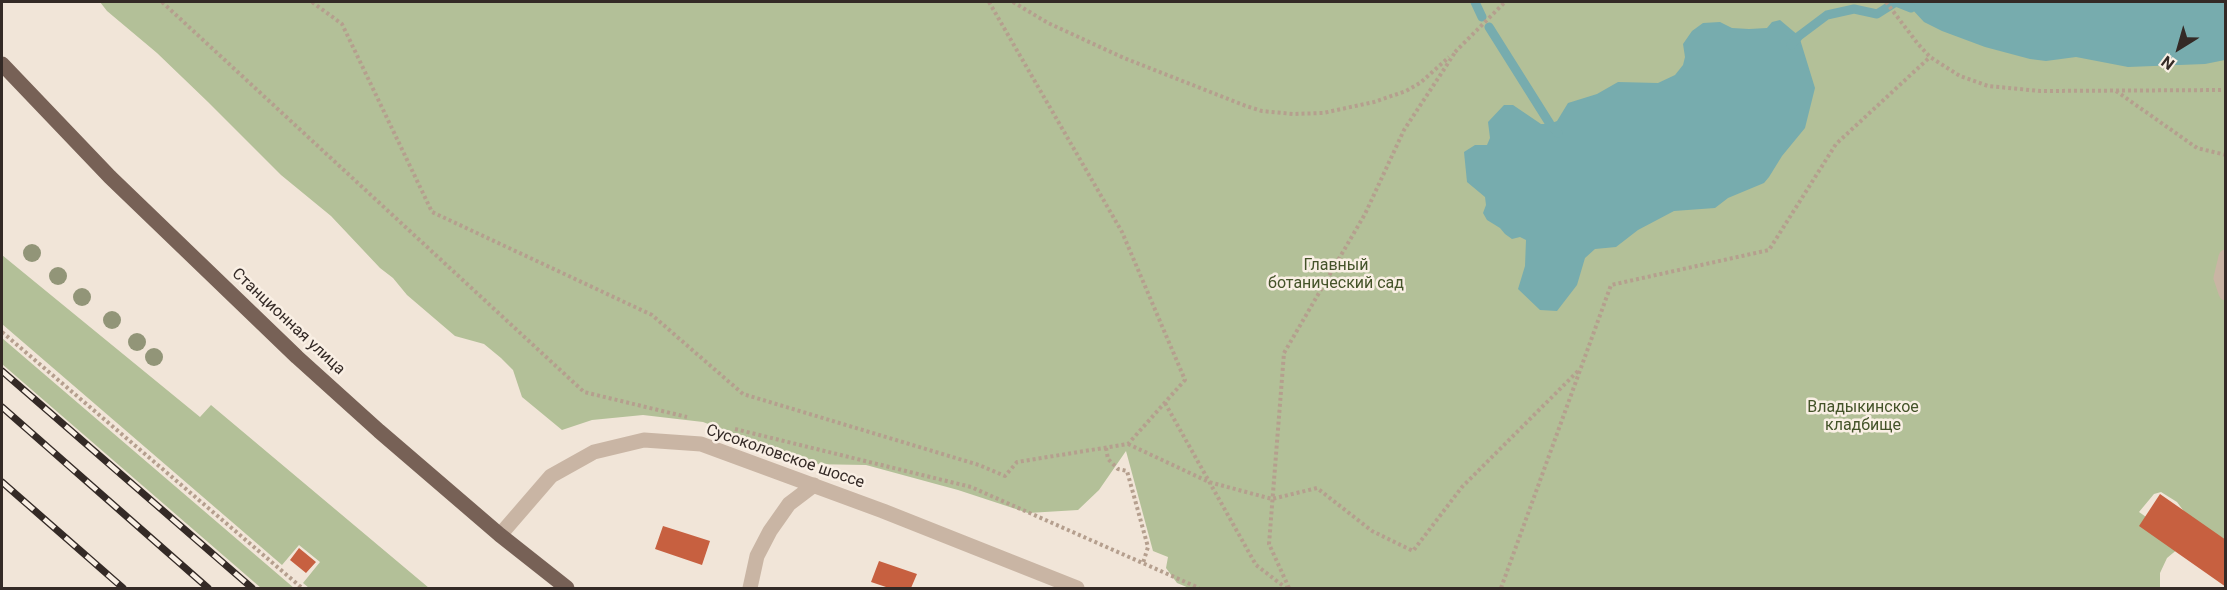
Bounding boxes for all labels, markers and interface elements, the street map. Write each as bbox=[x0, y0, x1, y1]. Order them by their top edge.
north arrow bbox=[2149, 18, 2209, 78]
text: N bbox=[2158, 52, 2178, 74]
park label: Главный ботанический сад bbox=[1268, 256, 1404, 294]
street label: Станционная улица bbox=[227, 265, 349, 379]
park label: Владыкинское кладбище bbox=[1807, 398, 1919, 436]
street label: Сусоколовское шоссе bbox=[703, 421, 867, 493]

